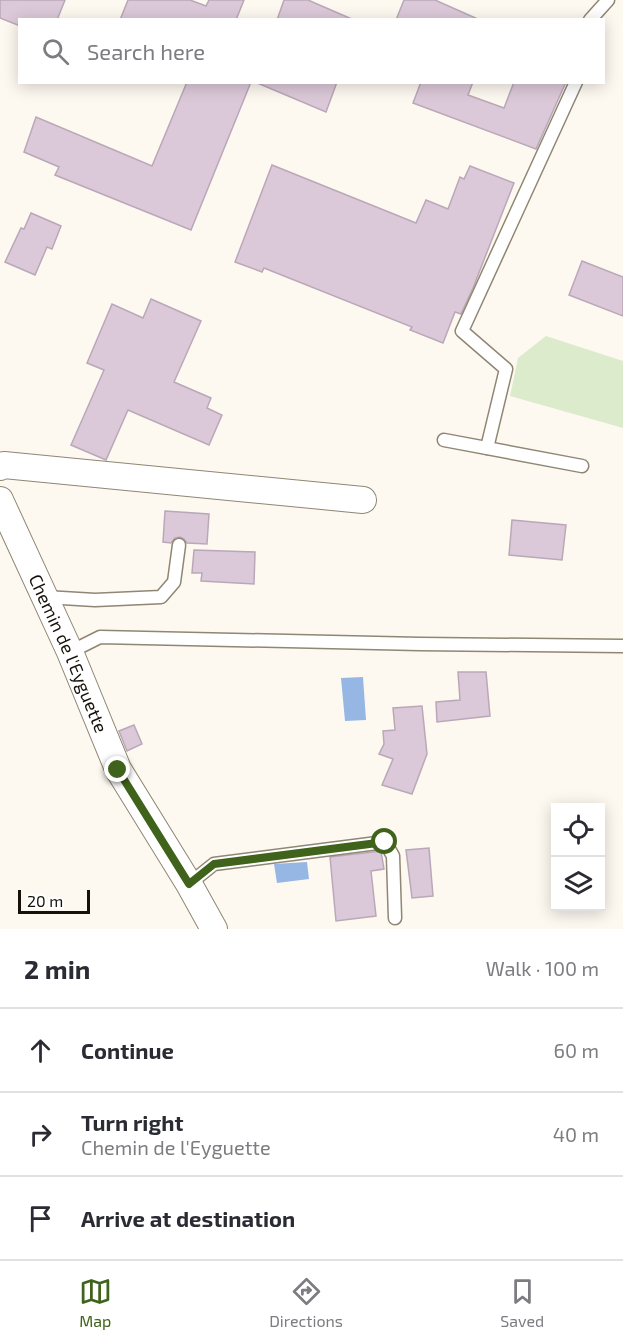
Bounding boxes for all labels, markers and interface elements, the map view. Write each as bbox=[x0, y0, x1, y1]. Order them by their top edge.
search box bbox=[18, 18, 605, 84]
icon: search bbox=[39, 35, 72, 68]
text: Search here bbox=[87, 38, 205, 64]
street label: Chemin de l'Eyguette bbox=[25, 570, 113, 736]
route end bbox=[104, 756, 130, 782]
map controls bbox=[551, 803, 605, 911]
button: locate bbox=[551, 803, 605, 857]
route start bbox=[371, 828, 397, 854]
button: layers bbox=[551, 857, 605, 911]
scale bar bbox=[18, 887, 90, 914]
text: 20 m bbox=[27, 891, 63, 910]
text: 2 min bbox=[24, 953, 90, 984]
text: Walk · 100 m bbox=[486, 956, 599, 980]
icon: ahead bbox=[24, 1034, 57, 1067]
text: Continue bbox=[81, 1037, 174, 1063]
text: 60 m bbox=[554, 1038, 599, 1062]
text: Turn right bbox=[81, 1109, 183, 1135]
icon: right bbox=[24, 1118, 57, 1151]
text: 40 m bbox=[553, 1122, 599, 1146]
text: Chemin de l'Eyguette bbox=[81, 1135, 271, 1159]
icon: arrive bbox=[24, 1202, 57, 1235]
text: Arrive at destination bbox=[81, 1205, 295, 1231]
tab: Map bbox=[79, 1275, 112, 1330]
tab: Directions bbox=[269, 1275, 343, 1330]
tab: Saved bbox=[500, 1275, 544, 1330]

